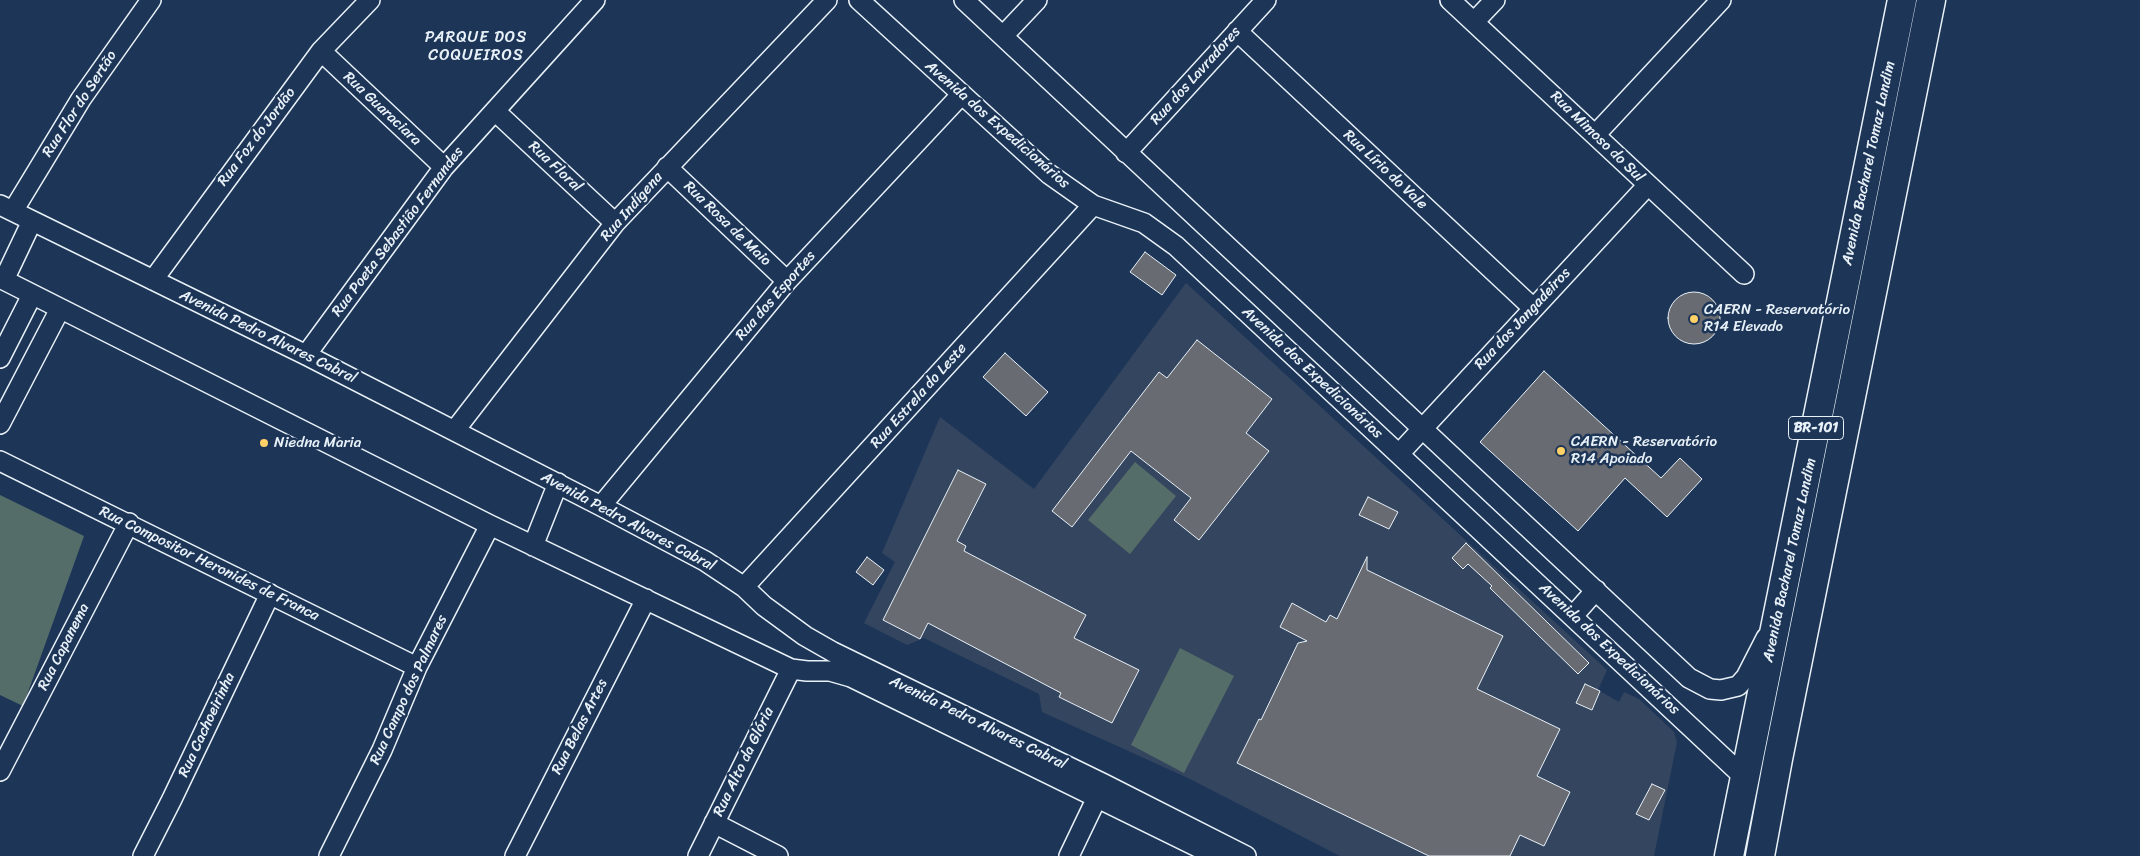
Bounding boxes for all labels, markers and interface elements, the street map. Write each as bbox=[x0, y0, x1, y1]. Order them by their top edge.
street label: Rua dos Lavradores bbox=[1147, 23, 1245, 129]
district label: PARQUE DOS COQUEIROS bbox=[424, 28, 528, 66]
street label: Rua Flor do Sertão bbox=[39, 47, 121, 161]
street label: Avenida dos Expedicionários bbox=[921, 57, 1073, 193]
street label: Avenida Bacharel Tomaz Landim bbox=[1839, 59, 1899, 267]
street label: Rua Guaraciara bbox=[339, 68, 425, 150]
street label: Rua Foz do Jordão bbox=[214, 84, 300, 190]
street label: Rua Mimoso do Sul bbox=[1546, 88, 1648, 186]
street label: Rua Lírio do Vale bbox=[1339, 127, 1431, 213]
street label: Rua Floral bbox=[525, 138, 585, 196]
street label: Rua Poeta Sebastião Fernandes bbox=[328, 144, 468, 320]
street label: Rua Indígena bbox=[597, 169, 667, 245]
street label: Rua Rosa de Maio bbox=[680, 178, 774, 270]
street label: Rua dos Esportes bbox=[732, 247, 820, 345]
street label: Rua dos Jangadeiros bbox=[1471, 264, 1575, 374]
street label: Avenida Pedro Alvares Cabral bbox=[176, 286, 360, 388]
place label: CAERN - Reservatório R14 Elevado bbox=[1704, 301, 1850, 336]
street label: Avenida dos Expedicionários bbox=[1238, 303, 1386, 443]
marker: CAERN - Reservatório R14 Elevado bbox=[1688, 313, 1700, 325]
street label: Rua Estrela do Leste bbox=[867, 340, 971, 452]
road number: BR-101 bbox=[1788, 416, 1844, 439]
place label: CAERN - Reservatório R14 Apoiado bbox=[1571, 433, 1717, 468]
place label: Niedna Maria bbox=[274, 434, 361, 452]
marker: Niedna Maria bbox=[258, 437, 270, 449]
marker: CAERN - Reservatório R14 Apoiado bbox=[1555, 445, 1567, 457]
street label: Avenida Bacharel Tomaz Landim bbox=[1760, 456, 1820, 664]
street label: Avenida Pedro Alvares Cabral bbox=[538, 468, 718, 576]
street label: Rua Compositor Heronides de Franca bbox=[96, 503, 322, 625]
street label: Avenida dos Expedicionários bbox=[1535, 579, 1683, 719]
street label: Rua Capanema bbox=[34, 600, 94, 694]
street label: Rua Campo dos Palmares bbox=[366, 612, 452, 768]
street label: Rua Cachoeirinha bbox=[175, 670, 239, 780]
street label: Avenida Pedro Alvares Cabral bbox=[886, 672, 1070, 774]
street label: Rua Belas Artes bbox=[548, 676, 612, 778]
street label: Rua Alto da Glória bbox=[710, 705, 778, 819]

